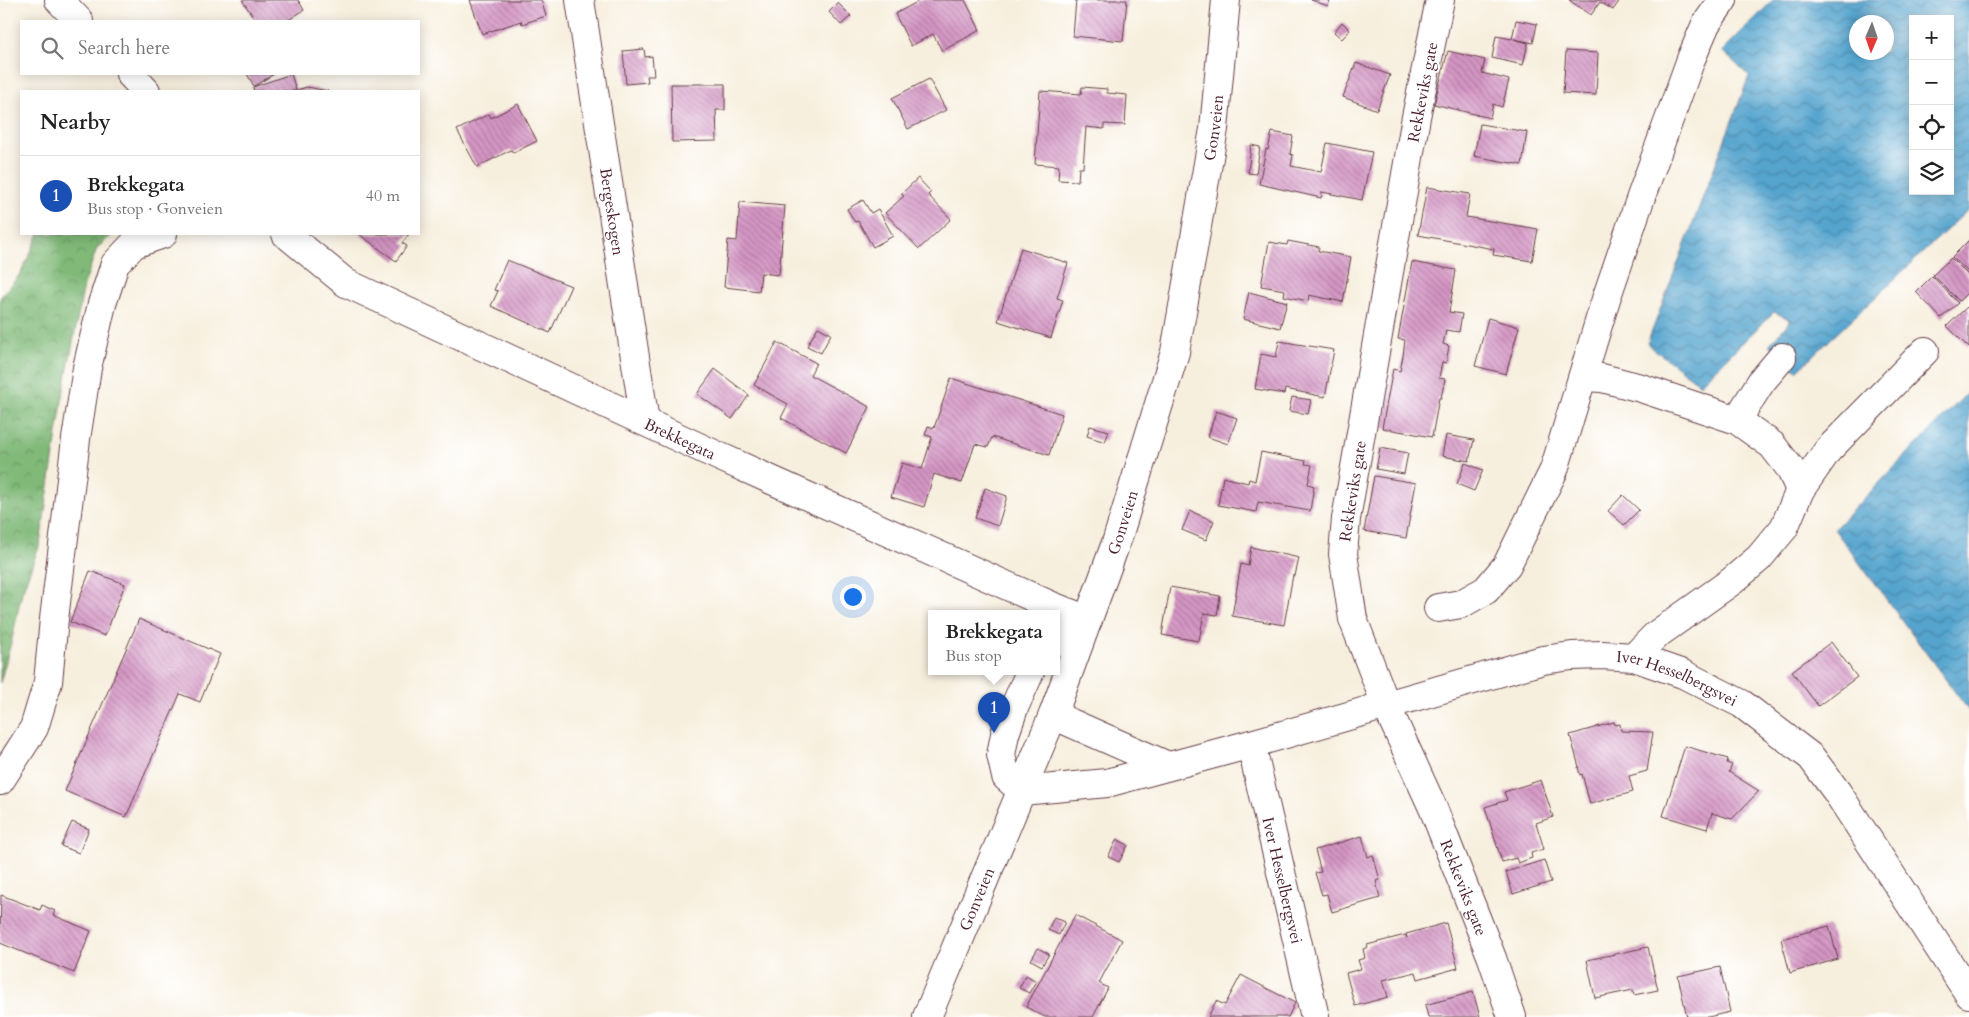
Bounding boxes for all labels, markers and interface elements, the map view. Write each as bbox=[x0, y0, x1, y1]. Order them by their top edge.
north arrow bbox=[1849, 15, 1894, 60]
map controls bbox=[1909, 15, 1954, 195]
button: + bbox=[1909, 15, 1954, 60]
search box bbox=[20, 20, 420, 75]
icon: search bbox=[38, 34, 66, 62]
text: Search here bbox=[78, 35, 170, 61]
street label: Rekkeviks gate bbox=[1402, 40, 1443, 144]
button: − bbox=[1909, 60, 1954, 105]
street label: Gonveien bbox=[1199, 94, 1229, 163]
button: locate bbox=[1909, 105, 1954, 150]
text: Nearby bbox=[40, 108, 111, 137]
button: layers bbox=[1909, 150, 1954, 195]
street label: Bergeskogen bbox=[594, 166, 629, 257]
text: Brekkegata bbox=[87, 172, 185, 198]
text: 1 bbox=[52, 185, 60, 207]
text: 40 m bbox=[366, 185, 400, 207]
text: Bus stop · Gonveien bbox=[87, 198, 223, 220]
street label: Brekkegata bbox=[641, 413, 719, 465]
street label: Rekkeviks gate bbox=[1334, 439, 1372, 543]
street label: Gonveien bbox=[1102, 488, 1144, 558]
your location bbox=[840, 584, 866, 610]
popup bbox=[928, 610, 1060, 675]
text: Brekkegata bbox=[945, 619, 1043, 645]
text: Bus stop bbox=[945, 645, 1002, 667]
street label: Iver Hesselbergsvei bbox=[1616, 646, 1742, 712]
pin: 1 bbox=[978, 692, 1010, 733]
street label: Iver Hesselbergsvei bbox=[1256, 815, 1308, 947]
street label: Rekkeviks gate bbox=[1434, 836, 1492, 939]
street label: Gonveien bbox=[954, 864, 1000, 934]

